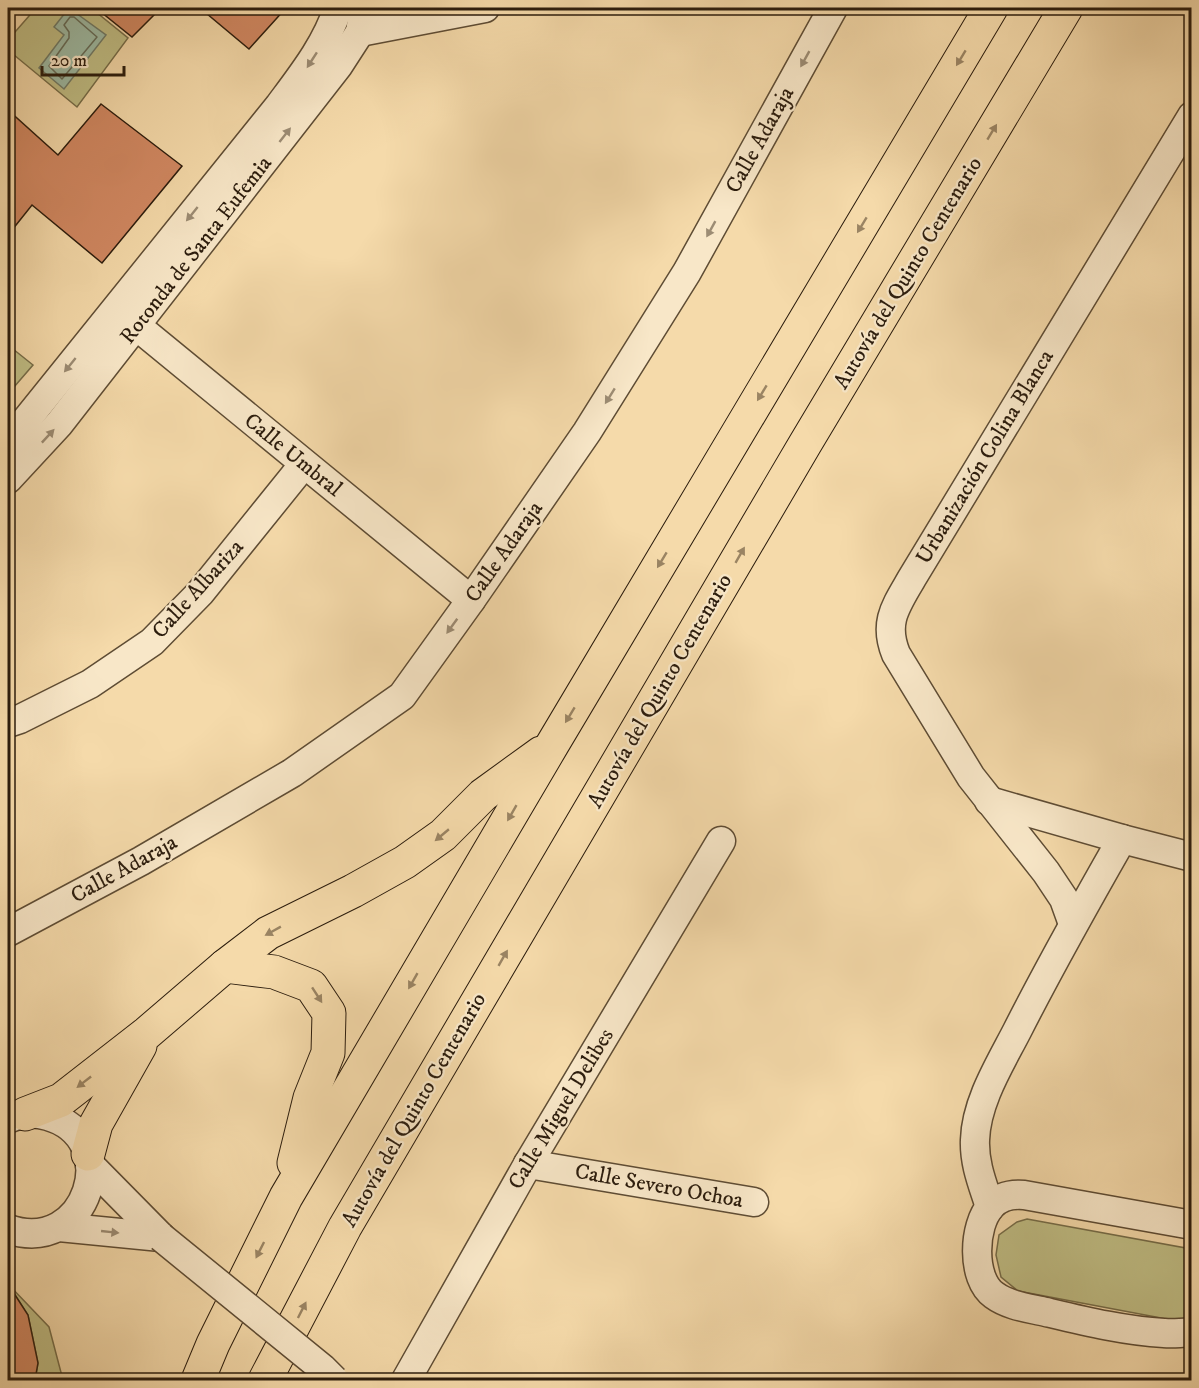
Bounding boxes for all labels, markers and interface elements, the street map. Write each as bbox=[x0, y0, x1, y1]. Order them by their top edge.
scale bar bbox=[42, 39, 124, 77]
text: 20 m bbox=[51, 50, 87, 72]
one-way arrow bbox=[956, 50, 967, 66]
one-way arrow bbox=[306, 51, 318, 67]
one-way arrow bbox=[800, 51, 810, 68]
street label: Calle Adaraja bbox=[720, 82, 801, 198]
one-way arrow bbox=[986, 124, 997, 140]
one-way arrow bbox=[279, 127, 292, 143]
street label: Rotonda de Santa Eufemia bbox=[114, 150, 278, 349]
street label: Autovía del Quinto Centenario bbox=[828, 152, 988, 394]
one-way arrow bbox=[187, 206, 199, 221]
one-way arrow bbox=[856, 217, 867, 233]
one-way arrow bbox=[706, 221, 716, 238]
street label: Urbanización Colina Blanca bbox=[910, 344, 1060, 569]
one-way arrow bbox=[65, 358, 77, 373]
one-way arrow bbox=[756, 385, 767, 401]
one-way arrow bbox=[604, 388, 615, 404]
street label: Calle Umbral bbox=[239, 407, 348, 503]
one-way arrow bbox=[41, 429, 55, 444]
street label: Calle Adaraja bbox=[459, 496, 549, 608]
street label: Calle Albariza bbox=[146, 533, 250, 644]
one-way arrow bbox=[735, 546, 745, 563]
one-way arrow bbox=[657, 552, 667, 569]
street label: Autovía del Quinto Centenario bbox=[582, 569, 738, 813]
one-way arrow bbox=[446, 618, 458, 634]
one-way arrow bbox=[564, 707, 575, 723]
one-way arrow bbox=[506, 805, 517, 821]
street label: Calle Adaraja bbox=[66, 828, 182, 909]
one-way arrow bbox=[434, 828, 450, 841]
one-way arrow bbox=[264, 926, 281, 936]
one-way arrow bbox=[498, 950, 508, 967]
one-way arrow bbox=[407, 973, 418, 989]
one-way arrow bbox=[312, 987, 323, 1004]
street label: Autovía del Quinto Centenario bbox=[336, 988, 492, 1232]
street label: Calle Miguel Delibes bbox=[502, 1024, 620, 1194]
one-way arrow bbox=[76, 1075, 92, 1088]
street label: Calle Severo Ochoa bbox=[573, 1158, 746, 1214]
one-way arrow bbox=[101, 1227, 120, 1237]
one-way arrow bbox=[255, 1241, 265, 1258]
one-way arrow bbox=[297, 1301, 307, 1318]

